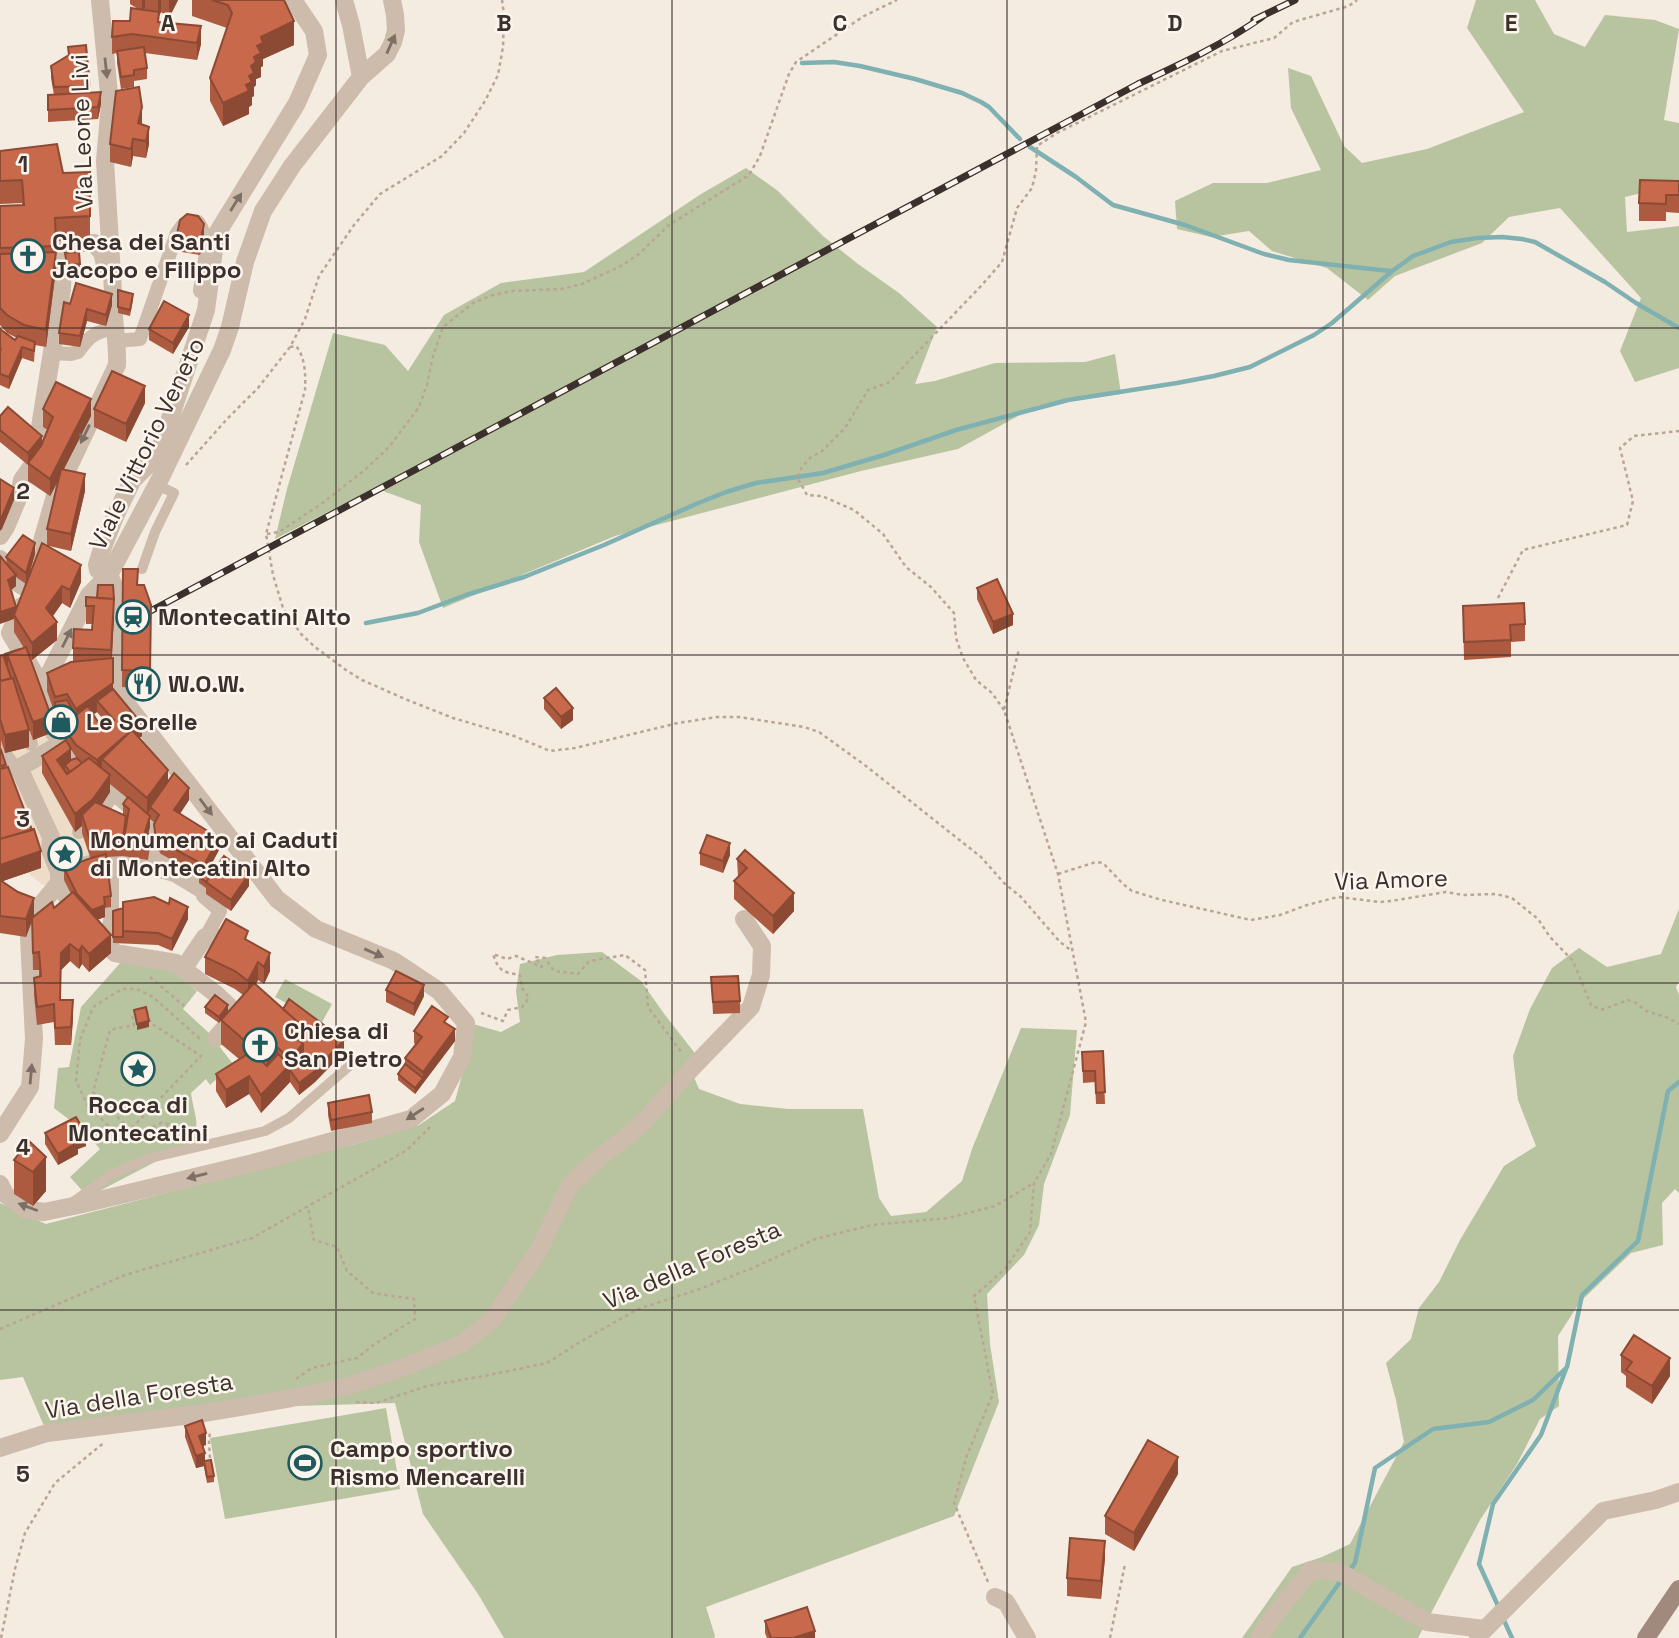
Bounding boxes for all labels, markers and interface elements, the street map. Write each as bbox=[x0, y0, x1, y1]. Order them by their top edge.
text: A bbox=[161, 8, 176, 38]
text: B bbox=[496, 8, 512, 38]
text: C bbox=[833, 8, 847, 38]
text: D bbox=[1167, 8, 1183, 38]
text: E bbox=[1505, 8, 1517, 38]
one-way arrow bbox=[385, 34, 397, 54]
street label: Via Leone Livi bbox=[63, 54, 100, 210]
one-way arrow bbox=[101, 57, 112, 79]
text: 1 bbox=[18, 149, 28, 179]
one-way arrow bbox=[229, 193, 242, 212]
place label: Chesa dei Santi Jacopo e Filippo bbox=[52, 226, 242, 285]
church icon: Chesa dei Santi Jacopo e Filippo bbox=[9, 237, 47, 275]
street label: Viale Vittorio Veneto bbox=[82, 333, 211, 555]
one-way arrow bbox=[79, 424, 90, 444]
text: 2 bbox=[16, 476, 30, 506]
station icon: Montecatini Alto bbox=[114, 598, 152, 636]
place label: Montecatini Alto bbox=[158, 601, 351, 632]
one-way arrow bbox=[61, 628, 72, 648]
restaurant icon: W.O.W. bbox=[124, 665, 162, 703]
place label: W.O.W. bbox=[168, 668, 245, 699]
shop icon: Le Sorelle bbox=[42, 703, 80, 741]
place label: Le Sorelle bbox=[86, 706, 198, 737]
one-way arrow bbox=[199, 798, 214, 816]
text: 3 bbox=[16, 804, 30, 834]
place label: Monumento ai Caduti di Montecatini Alto bbox=[90, 824, 338, 883]
place icon: Monumento ai Caduti di Montecatini Alto bbox=[46, 835, 84, 873]
street label: Via Amore bbox=[1334, 862, 1448, 897]
one-way arrow bbox=[364, 947, 384, 959]
place label: Chiesa di San Pietro bbox=[284, 1015, 402, 1074]
church icon: Chiesa di San Pietro bbox=[241, 1026, 279, 1064]
place icon: Rocca di Montecatini bbox=[119, 1050, 157, 1088]
one-way arrow bbox=[26, 1063, 37, 1085]
place label: Rocca di Montecatini bbox=[68, 1089, 208, 1148]
one-way arrow bbox=[405, 1108, 425, 1121]
text: 4 bbox=[16, 1132, 31, 1162]
one-way arrow bbox=[186, 1171, 208, 1182]
one-way arrow bbox=[17, 1201, 38, 1212]
street label: Via della Foresta bbox=[598, 1213, 785, 1316]
street label: Via della Foresta bbox=[43, 1365, 235, 1426]
place label: Campo sportivo Rismo Mencarelli bbox=[330, 1433, 525, 1492]
sports icon: Campo sportivo Rismo Mencarelli bbox=[286, 1444, 324, 1482]
text: 5 bbox=[16, 1459, 30, 1489]

